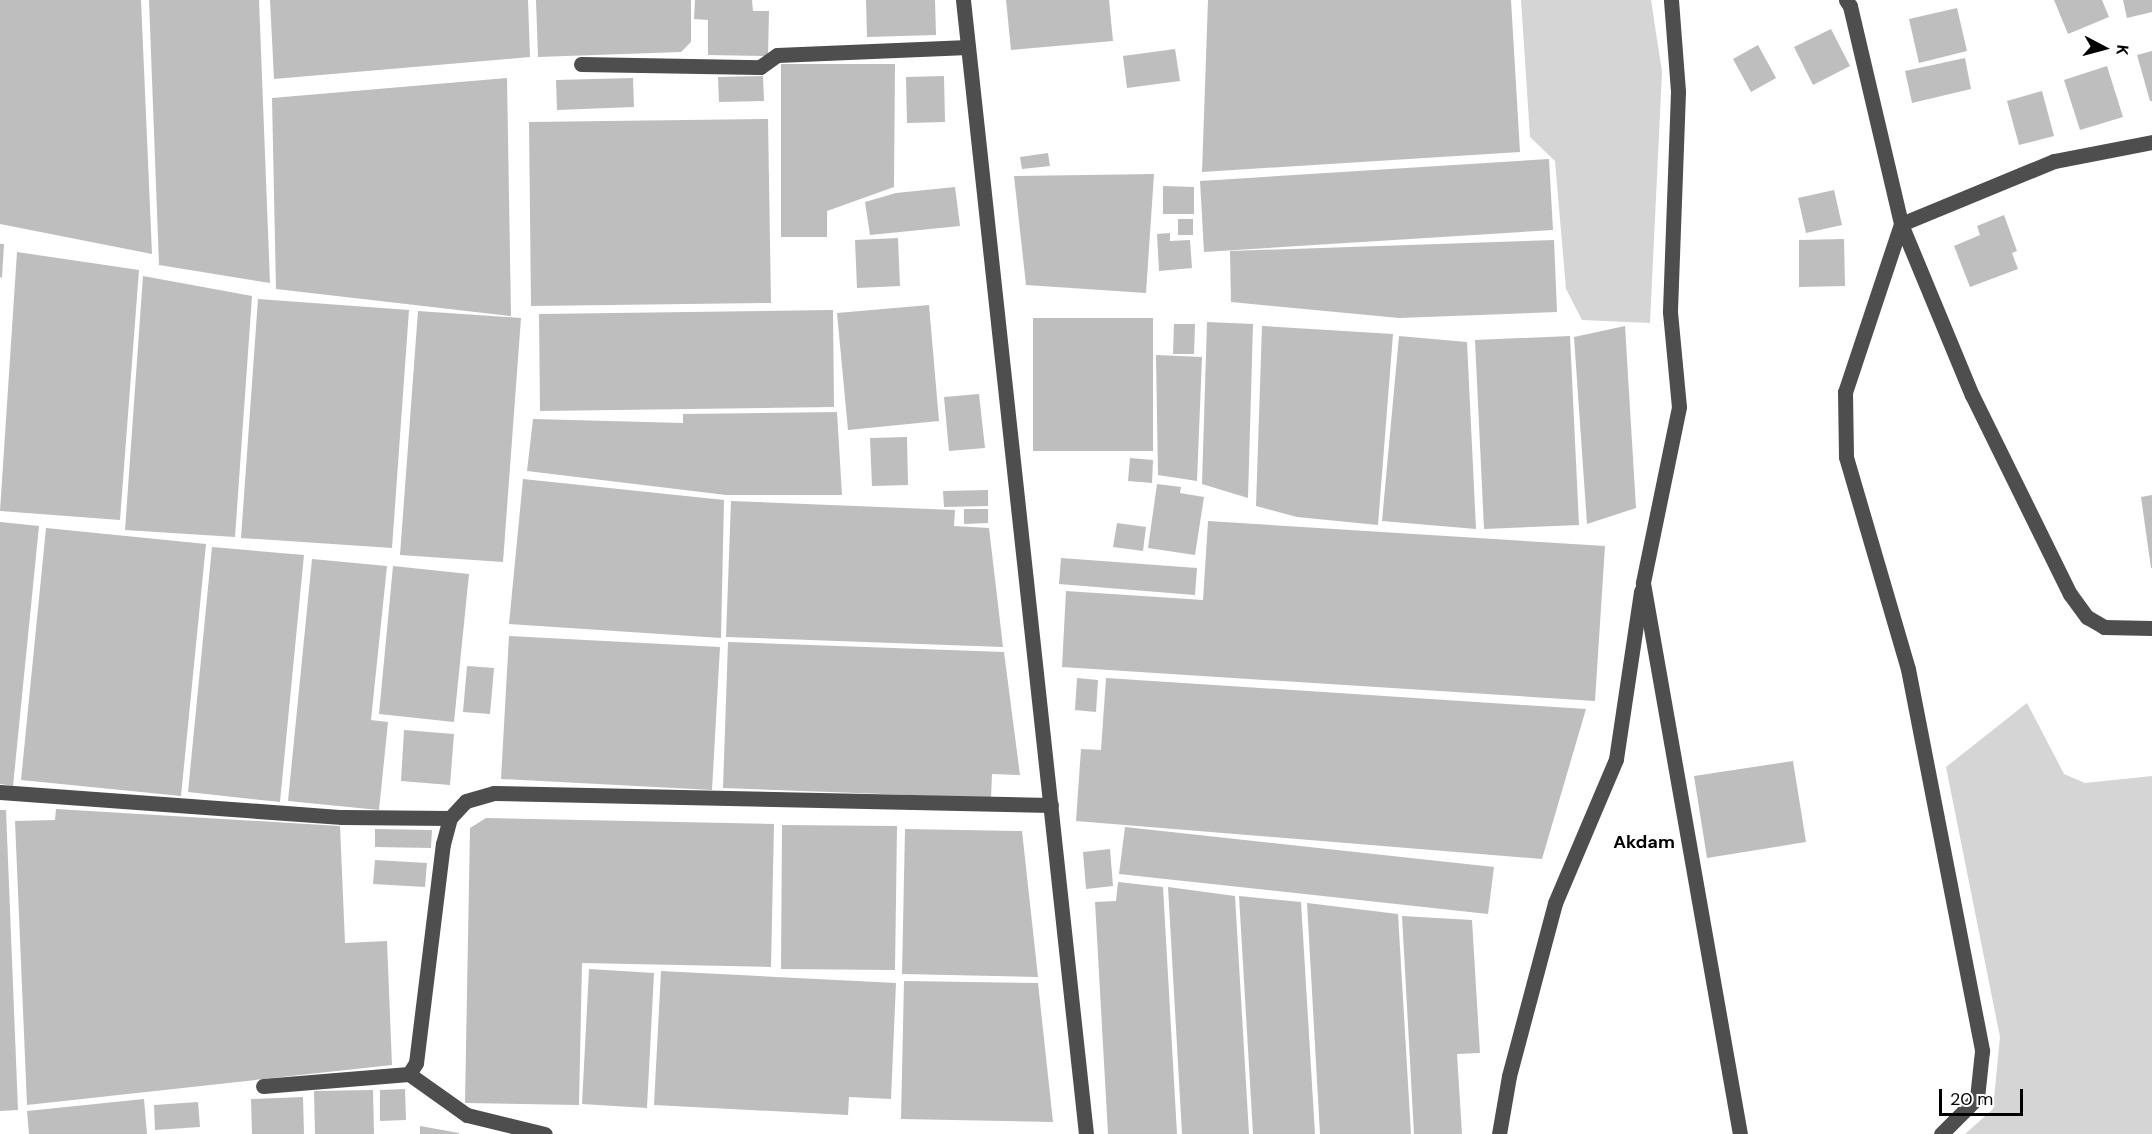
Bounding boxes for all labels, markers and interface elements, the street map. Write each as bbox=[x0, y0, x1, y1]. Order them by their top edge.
north arrow bbox=[2074, 18, 2134, 78]
text: K bbox=[2111, 44, 2133, 56]
district label: Akdam bbox=[1613, 831, 1675, 853]
scale bar bbox=[1942, 1077, 2026, 1115]
text: 20 m bbox=[1950, 1087, 1993, 1111]

